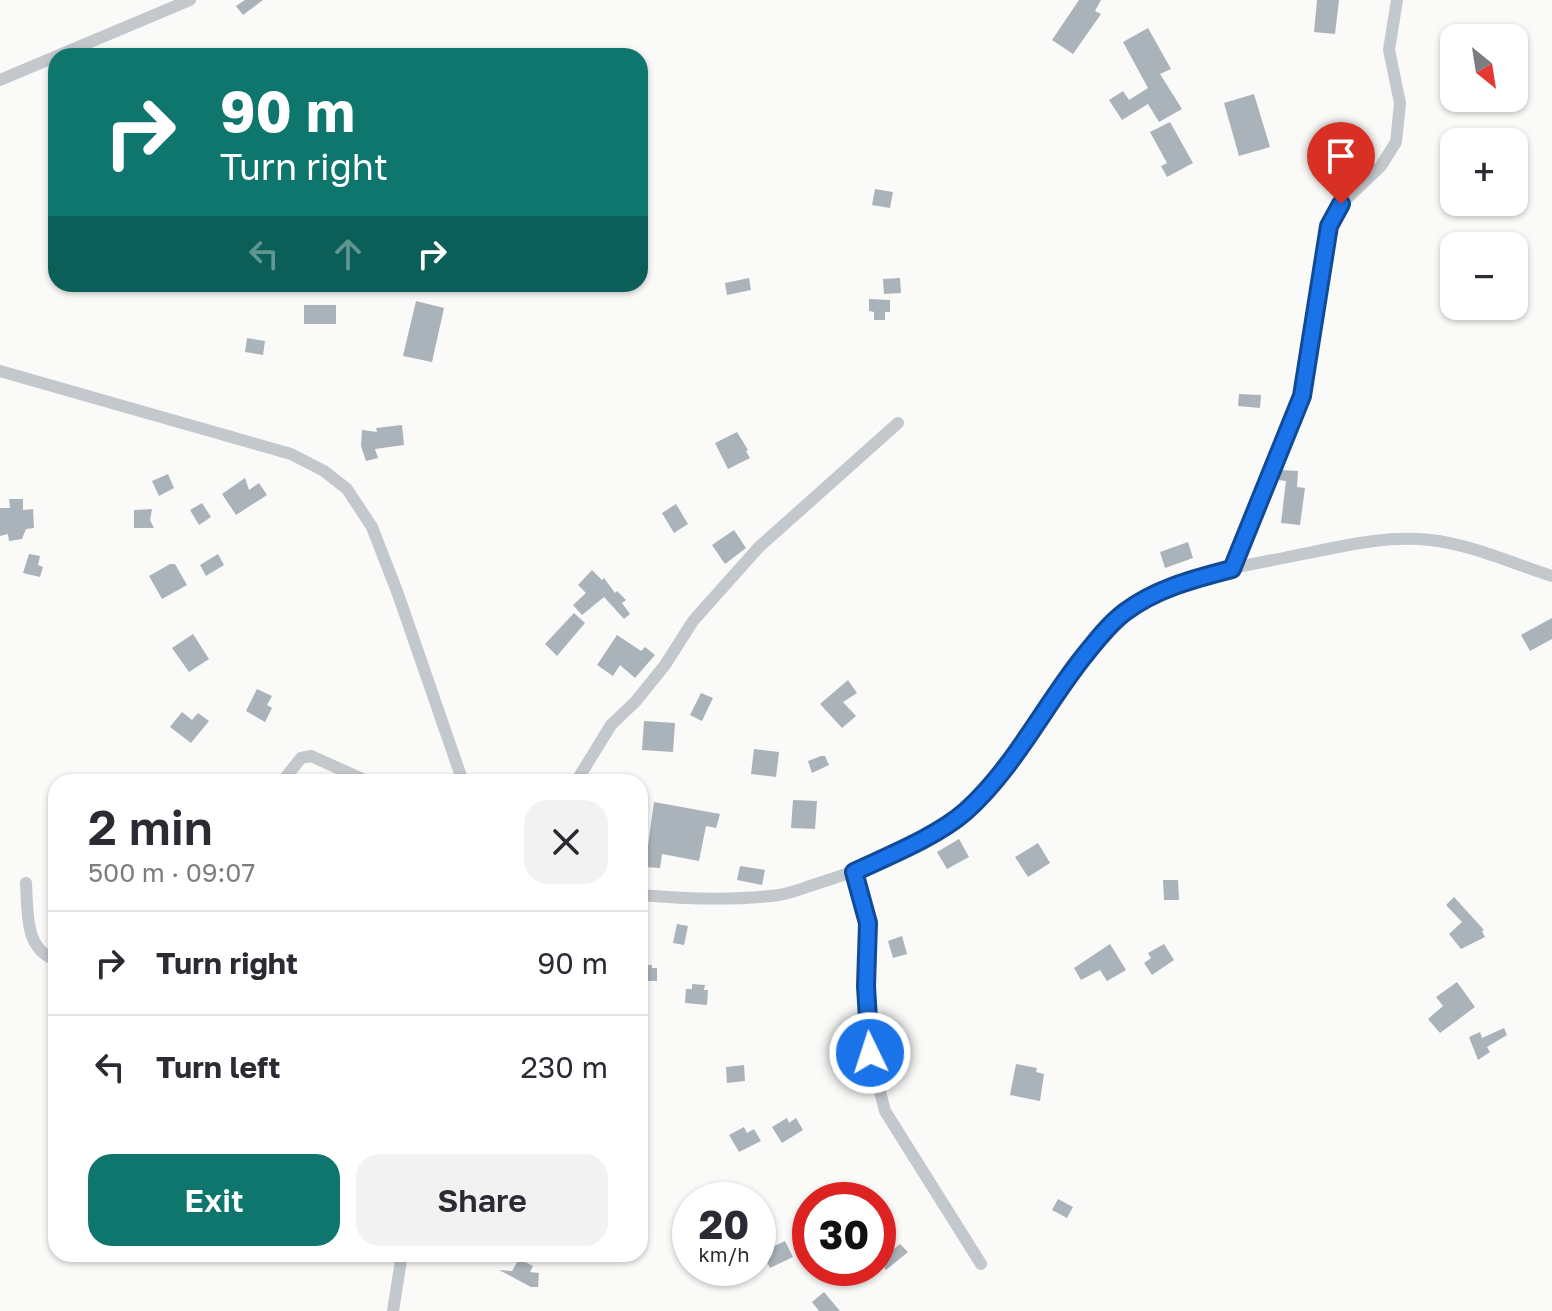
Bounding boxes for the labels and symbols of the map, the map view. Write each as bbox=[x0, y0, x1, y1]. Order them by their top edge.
north arrow bbox=[1440, 24, 1528, 112]
pin bbox=[1307, 122, 1375, 204]
position arrow bbox=[828, 1011, 912, 1095]
speed limit sign: 30 bbox=[792, 1182, 896, 1286]

